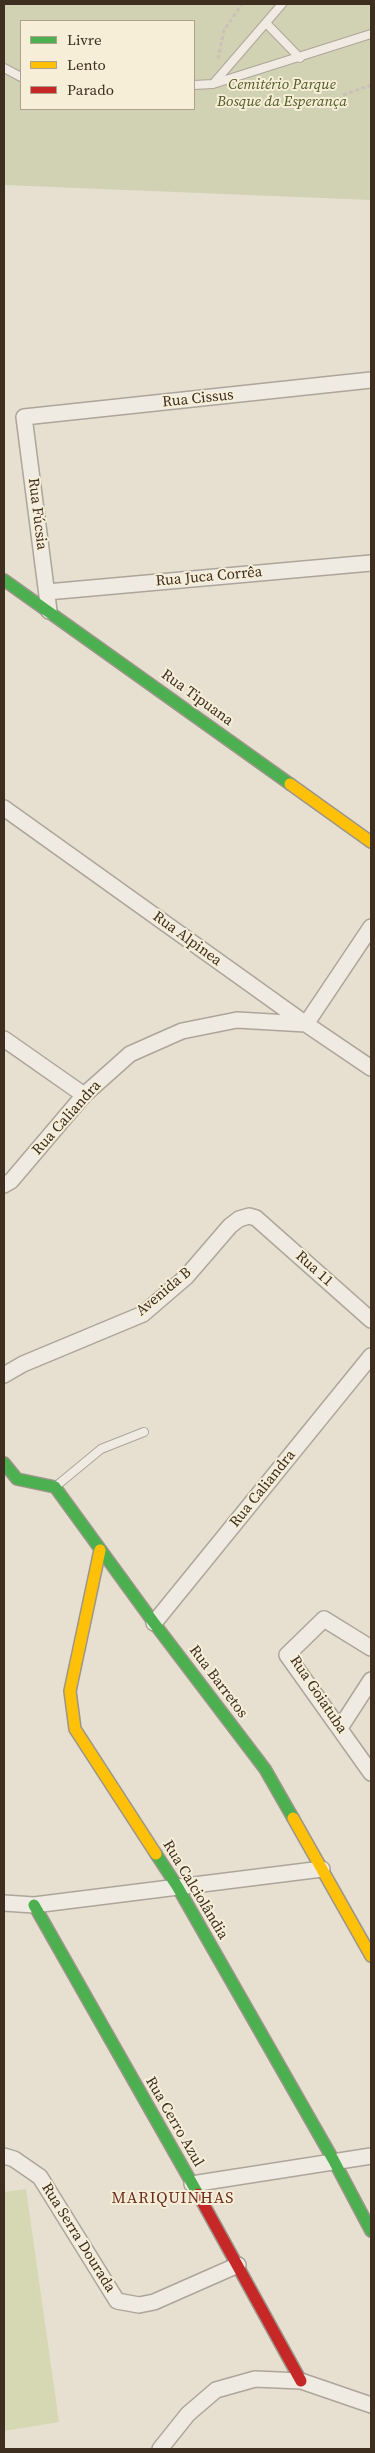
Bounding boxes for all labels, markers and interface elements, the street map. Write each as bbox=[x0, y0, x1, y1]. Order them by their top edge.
legend bbox=[20, 20, 195, 110]
text: Livre bbox=[67, 29, 102, 50]
text: Lento bbox=[67, 54, 106, 75]
park label: Cemitério Parque Bosque da Esperança bbox=[217, 76, 347, 111]
text: Parado bbox=[67, 79, 114, 100]
street label: Rua Cissus bbox=[161, 386, 235, 412]
street label: Rua Fúcsia bbox=[24, 477, 50, 551]
street label: Rua Juca Corrêa bbox=[155, 563, 263, 591]
street label: Rua Tipuana bbox=[158, 666, 236, 730]
street label: Rua Alpinea bbox=[149, 908, 225, 970]
street label: Rua Caliandra bbox=[29, 1077, 105, 1159]
street label: Rua 11 bbox=[291, 1247, 337, 1291]
street label: Avenida B bbox=[133, 1264, 195, 1320]
street label: Rua Caliandra bbox=[226, 1447, 300, 1531]
street label: Rua Barretos bbox=[185, 1642, 251, 1722]
street label: Rua Goiatuba bbox=[285, 1653, 351, 1737]
street label: Rua Calciolândia bbox=[158, 1837, 232, 1943]
street label: Rua Cerro Azul bbox=[141, 2074, 207, 2170]
street label: Rua Serra Dourada bbox=[37, 2180, 119, 2296]
district label: MARIQUINHAS bbox=[110, 2189, 236, 2209]

